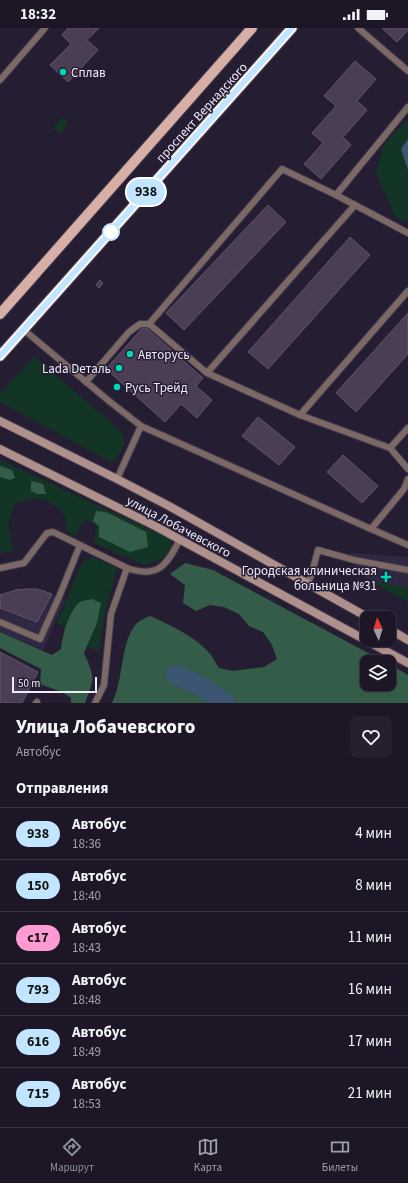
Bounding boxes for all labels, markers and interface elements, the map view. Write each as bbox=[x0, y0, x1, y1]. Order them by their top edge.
text: 18:32 bbox=[20, 4, 56, 25]
street label: проспект Вернадского bbox=[152, 59, 252, 167]
place label: Сплав bbox=[71, 64, 106, 82]
marker: Сплав bbox=[58, 67, 68, 77]
line badge: 938 bbox=[123, 179, 169, 205]
text: 938 bbox=[135, 182, 157, 202]
unlabelled marker bbox=[102, 223, 120, 241]
place label: Авторусь bbox=[138, 346, 190, 364]
marker: Авторусь bbox=[125, 349, 135, 359]
place label: Lada Dеталь bbox=[42, 360, 111, 378]
marker: Lada Dеталь bbox=[114, 363, 124, 373]
place label: Русь Трейд bbox=[125, 379, 188, 397]
marker: Русь Трейд bbox=[112, 382, 122, 392]
street label: улица Лобачевского bbox=[123, 492, 234, 562]
place label: Городская клиническая больница №31 bbox=[242, 562, 377, 595]
marker: Городская клиническая больница №31 bbox=[380, 571, 392, 583]
north arrow bbox=[360, 611, 396, 647]
map controls bbox=[360, 611, 396, 691]
button: layers bbox=[360, 655, 396, 691]
scale bar bbox=[12, 675, 97, 694]
text: 50 m bbox=[18, 676, 40, 691]
text: Улица Лобачевского bbox=[16, 714, 195, 741]
button: heart bbox=[350, 716, 392, 758]
text: Автобус bbox=[16, 743, 61, 761]
text: Отправления bbox=[16, 778, 109, 799]
text: Автобус bbox=[72, 814, 126, 835]
text: 4 мин bbox=[355, 823, 392, 844]
text: 938 bbox=[27, 824, 49, 844]
text: 18:36 bbox=[72, 835, 101, 853]
text: Автобус bbox=[72, 866, 126, 887]
text: 8 мин bbox=[355, 875, 392, 896]
text: 150 bbox=[27, 876, 49, 896]
text: 18:40 bbox=[72, 887, 101, 905]
text: Автобус bbox=[72, 918, 126, 939]
text: 11 мин bbox=[348, 927, 392, 948]
text: с17 bbox=[27, 928, 49, 948]
text: 18:43 bbox=[72, 939, 101, 957]
text: Автобус bbox=[72, 970, 126, 991]
text: 16 мин bbox=[348, 979, 392, 1000]
text: 793 bbox=[27, 980, 49, 1000]
text: 18:48 bbox=[72, 991, 101, 1009]
text: Автобус bbox=[72, 1022, 126, 1043]
text: 17 мин bbox=[348, 1031, 392, 1052]
text: 616 bbox=[27, 1032, 49, 1052]
text: 18:49 bbox=[72, 1043, 101, 1061]
text: Автобус bbox=[72, 1074, 126, 1095]
text: 21 мин bbox=[348, 1083, 392, 1104]
text: 715 bbox=[27, 1084, 49, 1104]
text: 18:53 bbox=[72, 1095, 101, 1113]
tab: Маршрут bbox=[50, 1136, 94, 1175]
tab: Карта bbox=[194, 1136, 222, 1175]
tab: Билеты bbox=[322, 1136, 358, 1175]

